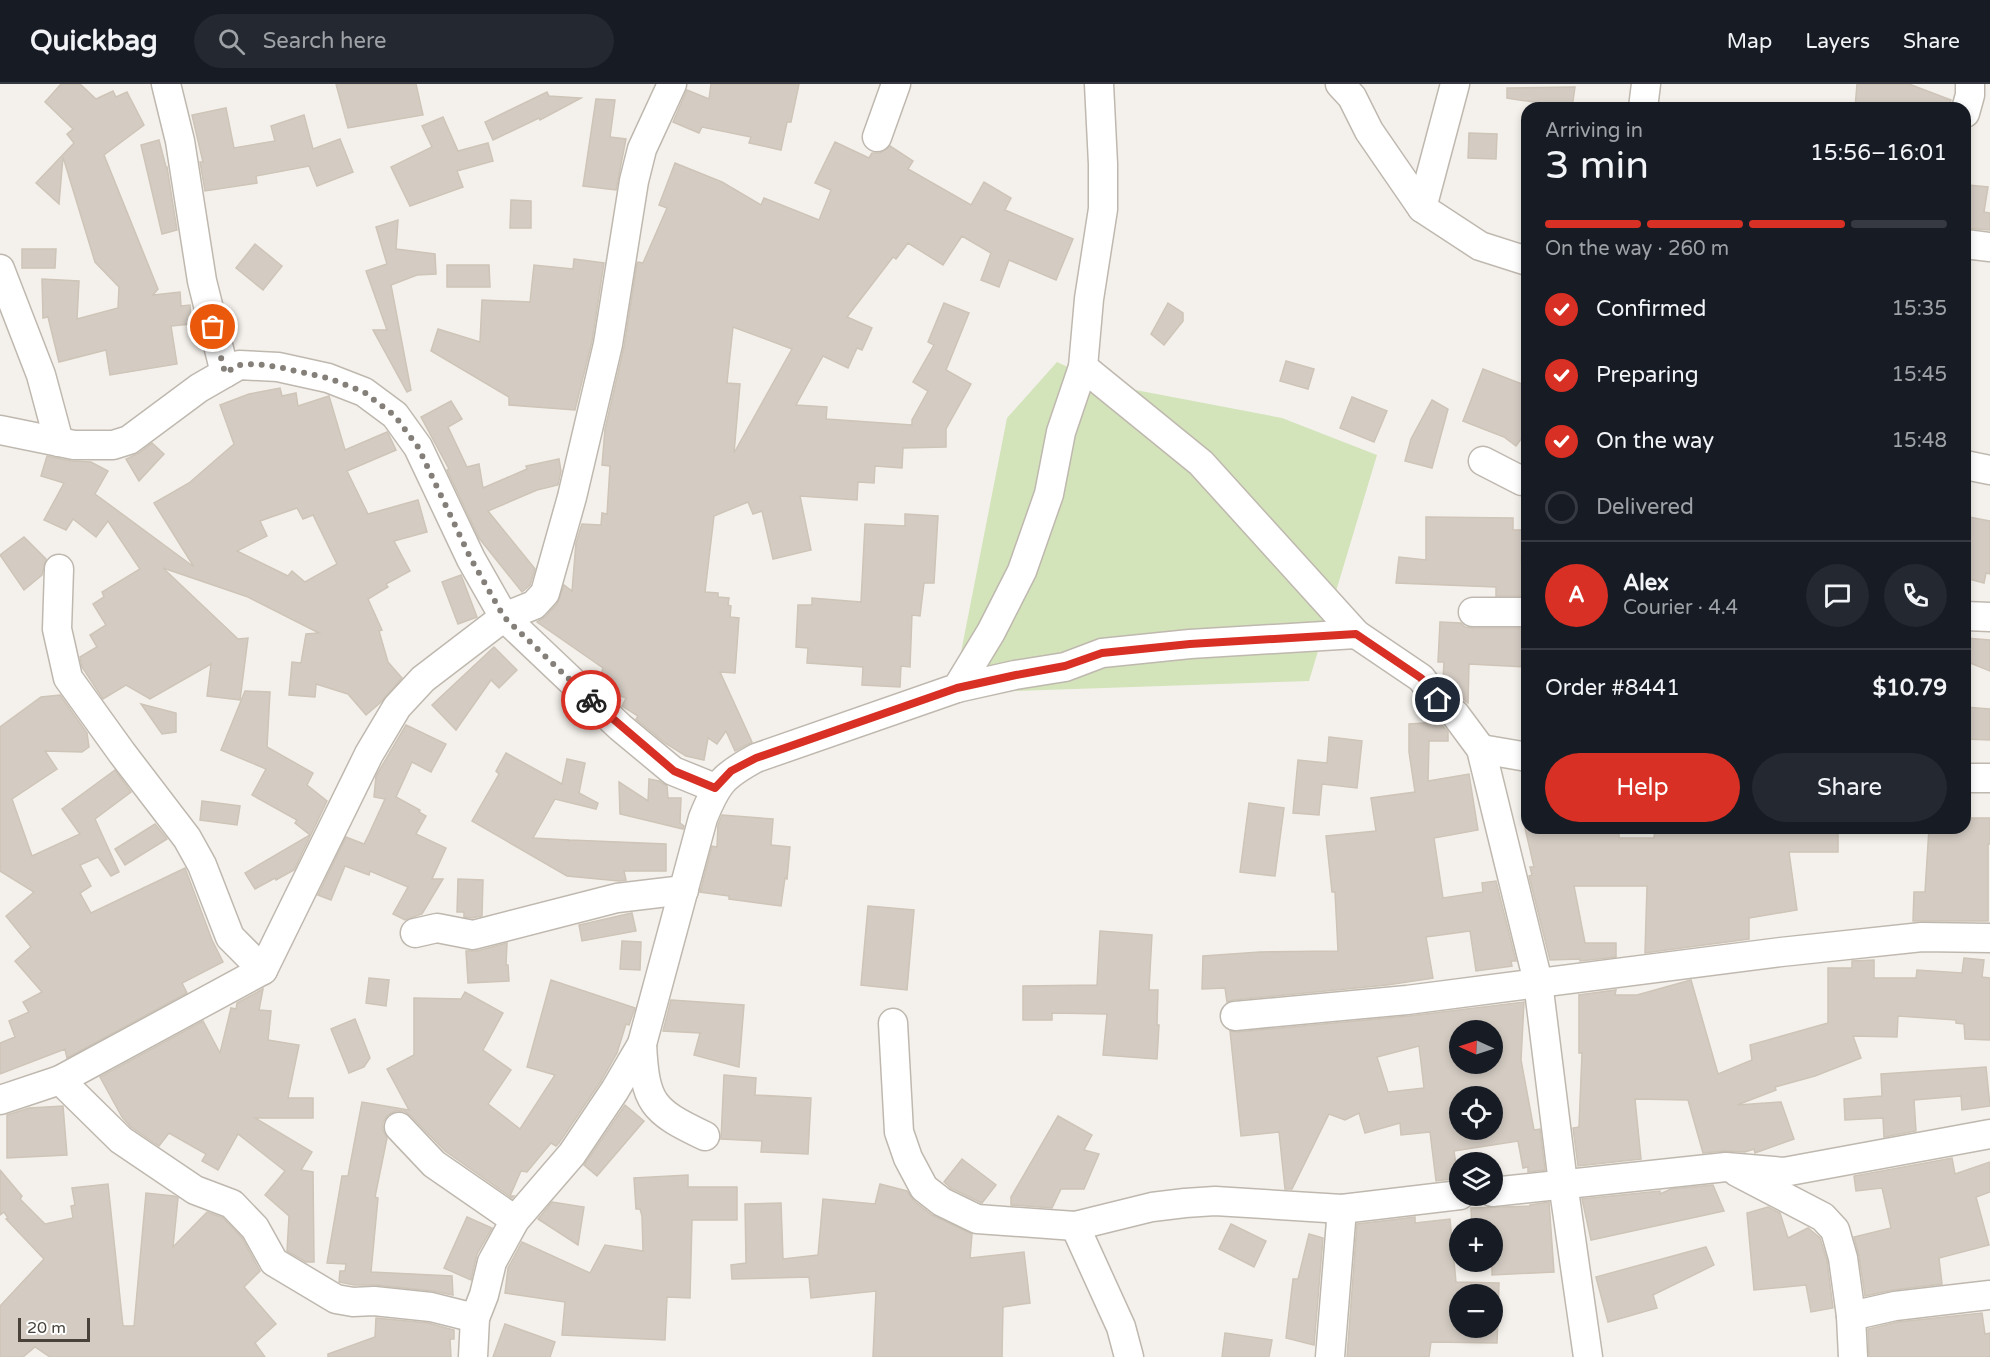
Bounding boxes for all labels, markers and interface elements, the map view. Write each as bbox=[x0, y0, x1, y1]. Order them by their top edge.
search box bbox=[194, 14, 614, 68]
text: Quickbag bbox=[30, 24, 158, 58]
icon: search bbox=[215, 25, 248, 58]
text: Search here bbox=[263, 28, 387, 54]
text: Map bbox=[1727, 29, 1772, 54]
text: Layers bbox=[1805, 29, 1870, 54]
text: Share bbox=[1903, 29, 1960, 54]
text: Arriving in bbox=[1545, 119, 1643, 143]
text: 15:56–16:01 bbox=[1810, 140, 1947, 166]
text: 3 min bbox=[1545, 142, 1649, 189]
text: On the way · 260 m bbox=[1545, 237, 1729, 261]
icon: check bbox=[1545, 293, 1578, 326]
text: Confirmed bbox=[1596, 296, 1706, 322]
text: 15:35 bbox=[1892, 297, 1947, 321]
pin bbox=[187, 301, 238, 352]
icon: bag bbox=[196, 310, 229, 343]
icon: check bbox=[1545, 359, 1578, 392]
text: Preparing bbox=[1596, 362, 1699, 388]
text: 15:45 bbox=[1892, 363, 1947, 387]
icon: check bbox=[1545, 425, 1578, 458]
text: On the way bbox=[1596, 428, 1714, 454]
text: 15:48 bbox=[1892, 429, 1947, 453]
text: Delivered bbox=[1596, 494, 1694, 520]
button: chat bbox=[1806, 564, 1869, 627]
button: phone bbox=[1884, 564, 1947, 627]
text: Alex bbox=[1623, 570, 1669, 596]
text: A bbox=[1568, 582, 1585, 608]
text: Courier · 4.4 bbox=[1623, 596, 1738, 620]
courier bbox=[561, 670, 621, 730]
pin bbox=[1412, 674, 1463, 725]
text: Order #8441 bbox=[1545, 675, 1680, 701]
text: $10.79 bbox=[1873, 675, 1947, 701]
icon: home bbox=[1421, 683, 1454, 716]
icon: bike bbox=[575, 684, 608, 717]
button: Help bbox=[1545, 753, 1740, 822]
button: Share bbox=[1752, 753, 1947, 822]
north arrow bbox=[1449, 1020, 1503, 1074]
map controls bbox=[1449, 1020, 1503, 1338]
button: locate bbox=[1449, 1086, 1503, 1140]
button: layers bbox=[1449, 1152, 1503, 1206]
button: + bbox=[1449, 1218, 1503, 1272]
button: − bbox=[1449, 1284, 1503, 1338]
scale bar bbox=[18, 1315, 90, 1342]
text: 20 m bbox=[27, 1318, 66, 1338]

